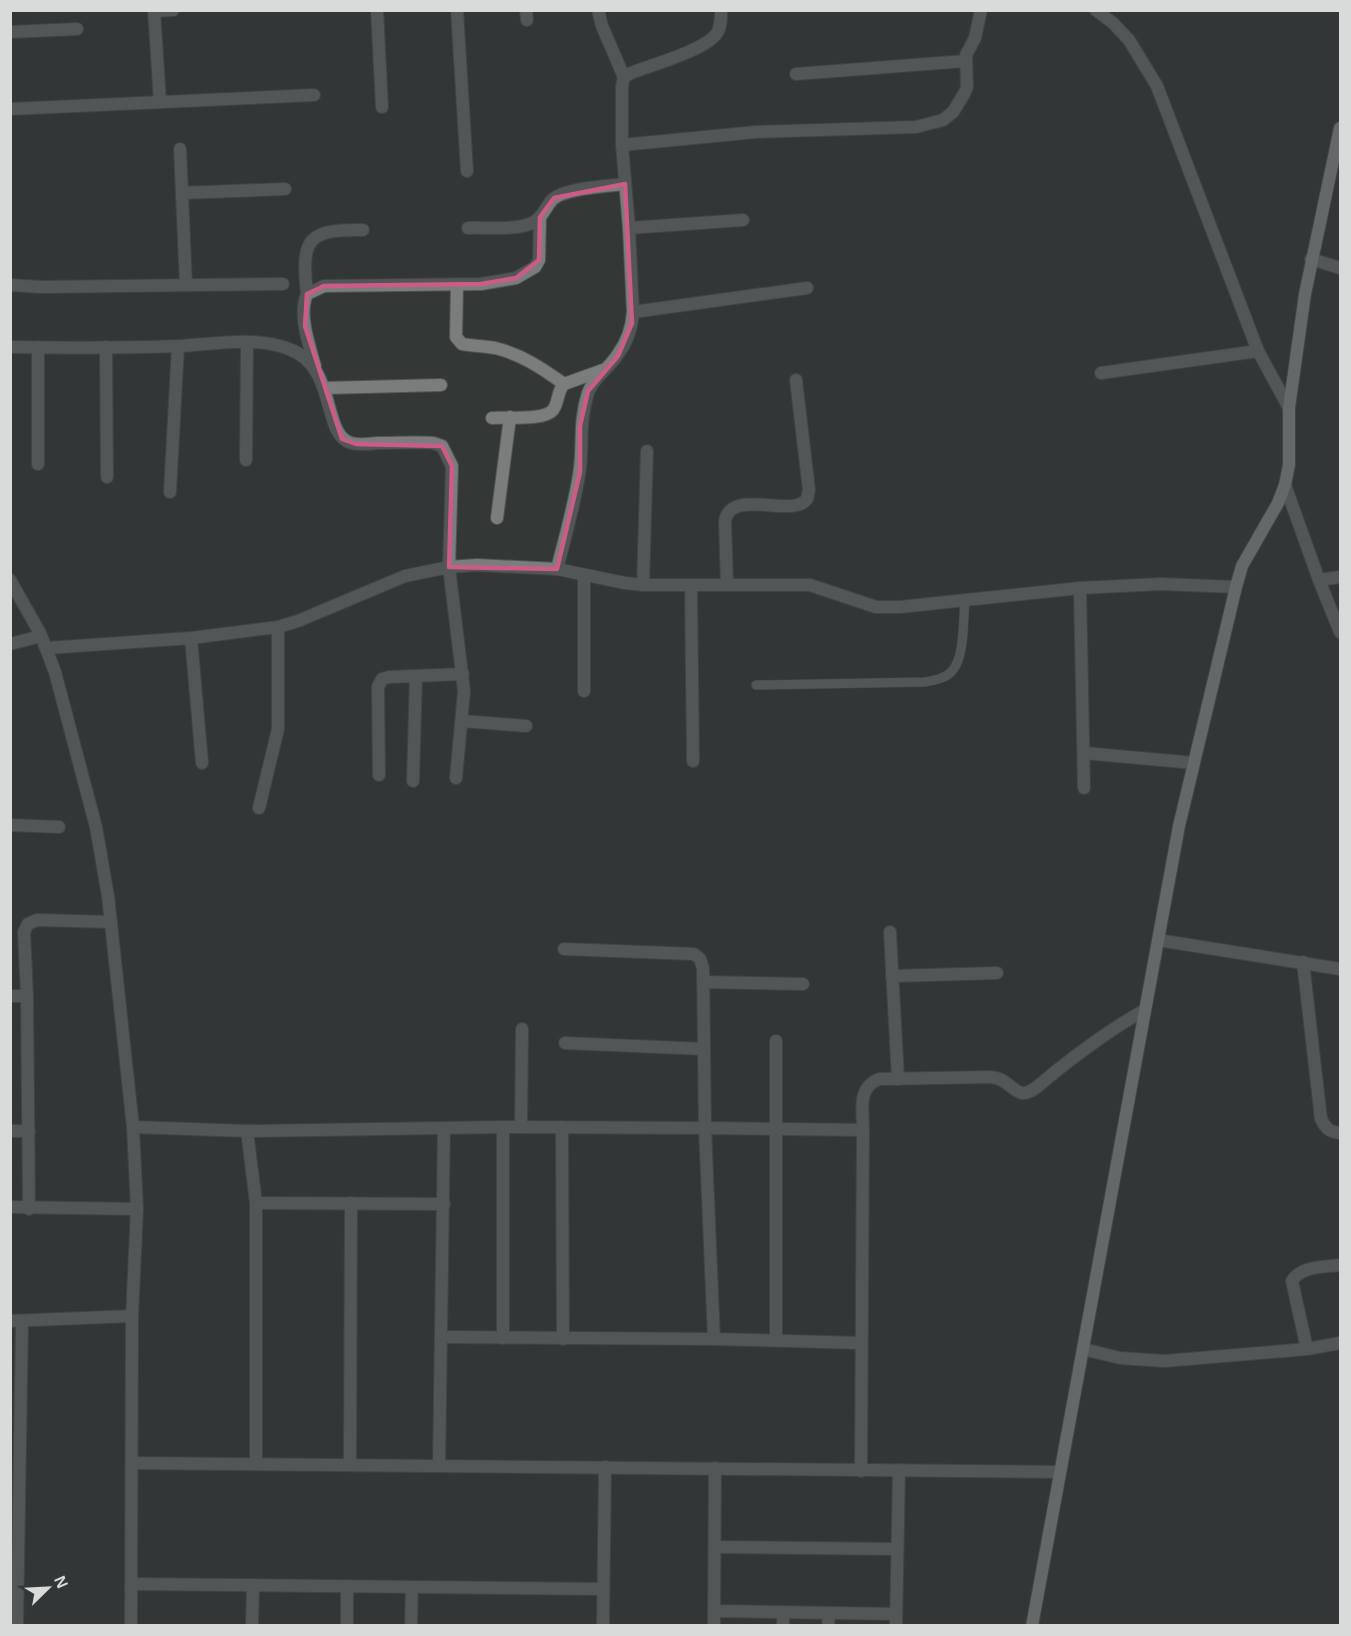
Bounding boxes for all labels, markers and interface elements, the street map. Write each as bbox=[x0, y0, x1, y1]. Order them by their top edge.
north arrow bbox=[18, 1558, 78, 1618]
text: N bbox=[51, 1573, 71, 1591]

